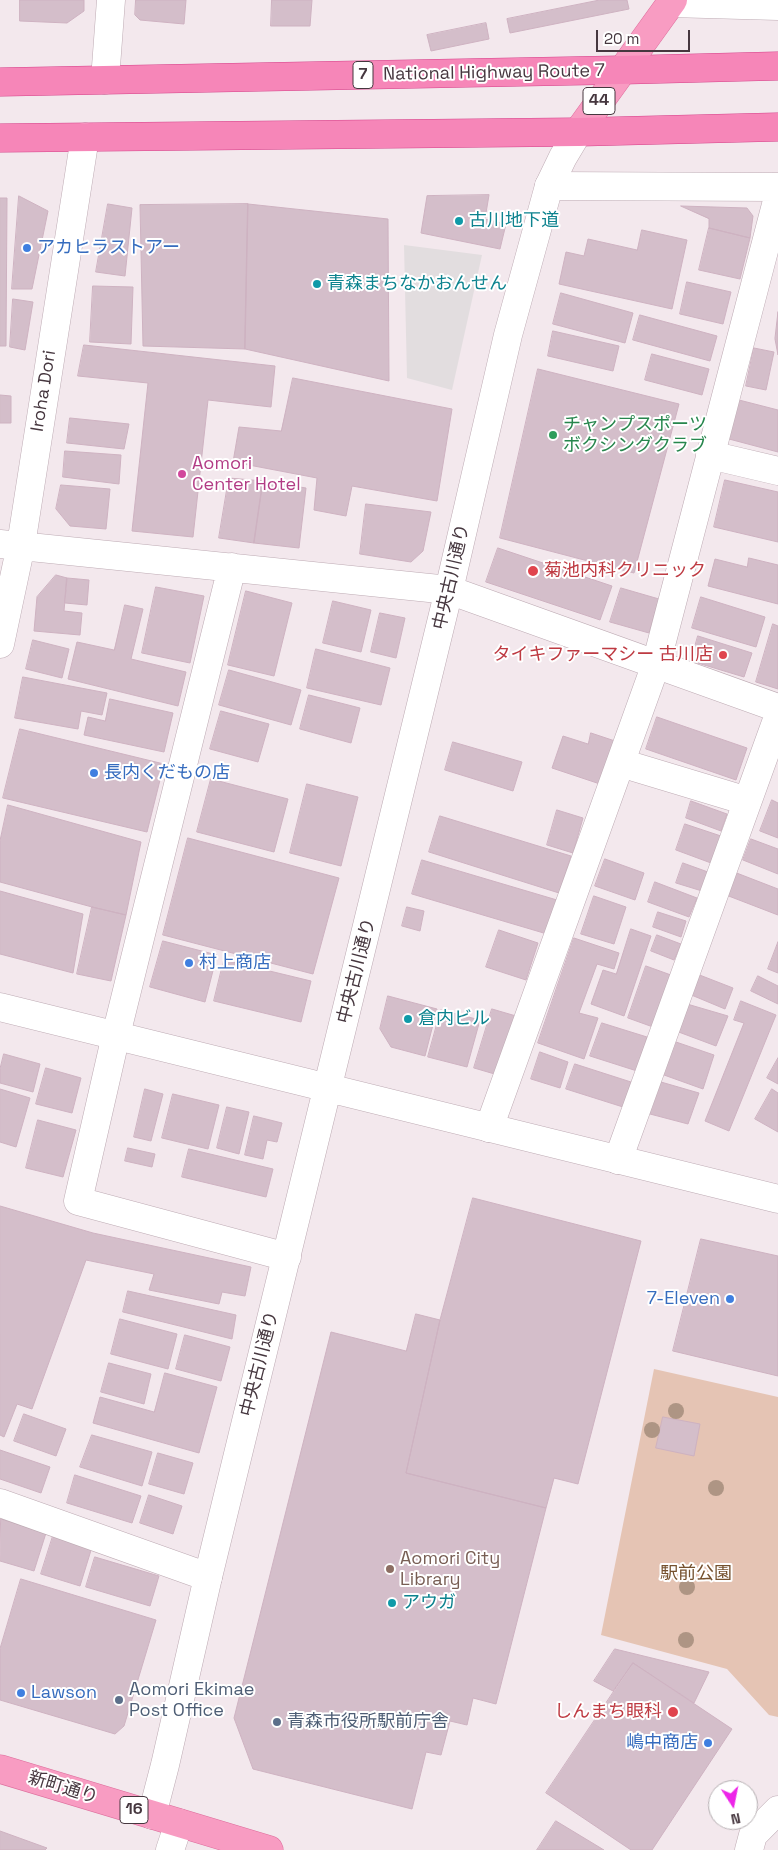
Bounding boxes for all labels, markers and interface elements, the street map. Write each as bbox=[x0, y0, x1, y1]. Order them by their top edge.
scale bar bbox=[598, 20, 692, 52]
text: 20 m bbox=[604, 29, 639, 48]
street label: National Highway Route 7 bbox=[383, 60, 605, 86]
road number: 7 bbox=[353, 62, 373, 88]
road number: 44 bbox=[583, 88, 615, 114]
place label: 古川地下道 bbox=[469, 210, 559, 232]
marker: 古川地下道 bbox=[453, 215, 465, 227]
place label: アカヒラストアー bbox=[37, 237, 180, 259]
marker: アカヒラストアー bbox=[21, 242, 33, 254]
place label: 青森まちなかおんせん bbox=[327, 273, 507, 295]
marker: 青森まちなかおんせん bbox=[311, 278, 323, 290]
street label: Iroha Dori bbox=[27, 349, 61, 433]
place label: チャンプスポーツ ボクシングクラブ bbox=[563, 414, 707, 456]
marker: チャンプスポーツ ボクシングクラブ bbox=[547, 429, 559, 441]
place label: Aomori Center Hotel bbox=[192, 453, 301, 496]
marker: Aomori Center Hotel bbox=[176, 468, 188, 480]
street label: 中央古川通り bbox=[429, 522, 475, 632]
place label: 菊池内科クリニック bbox=[544, 560, 706, 582]
marker: 菊池内科クリニック bbox=[526, 564, 540, 578]
place label: タイキファーマシー 古川店 bbox=[492, 644, 713, 666]
marker: タイキファーマシー 古川店 bbox=[717, 649, 729, 661]
place label: 長内くだもの店 bbox=[104, 762, 230, 784]
marker: 長内くだもの店 bbox=[88, 767, 100, 779]
street label: 中央古川通り bbox=[333, 916, 381, 1026]
place label: 村上商店 bbox=[199, 952, 271, 974]
marker: 村上商店 bbox=[183, 957, 195, 969]
place label: 倉内ビル bbox=[418, 1008, 490, 1030]
marker: 倉内ビル bbox=[402, 1013, 414, 1025]
place label: 7-Eleven bbox=[647, 1288, 720, 1310]
marker: 7-Eleven bbox=[724, 1293, 736, 1305]
street label: 中央古川通り bbox=[236, 1309, 284, 1419]
place label: Aomori City Library bbox=[400, 1548, 500, 1590]
marker: Aomori City Library bbox=[384, 1563, 396, 1575]
park label: 駅前公園 bbox=[660, 1563, 732, 1585]
place label: アウガ bbox=[402, 1592, 456, 1614]
marker: アウガ bbox=[386, 1597, 398, 1609]
place label: Aomori Ekimae Post Office bbox=[129, 1679, 254, 1722]
place label: Lawson bbox=[31, 1682, 97, 1704]
marker: Lawson bbox=[15, 1687, 27, 1699]
marker: Aomori Ekimae Post Office bbox=[113, 1694, 125, 1706]
place label: しんまち眼科 bbox=[554, 1701, 662, 1723]
marker: しんまち眼科 bbox=[666, 1705, 680, 1719]
place label: 青森市役所駅前庁舎 bbox=[287, 1711, 449, 1733]
marker: 青森市役所駅前庁舎 bbox=[271, 1716, 283, 1728]
place label: 嶋中商店 bbox=[626, 1732, 698, 1754]
marker: 嶋中商店 bbox=[702, 1737, 714, 1749]
street label: 新町通り bbox=[25, 1767, 101, 1809]
north arrow bbox=[708, 1780, 758, 1830]
road number: 16 bbox=[120, 1796, 148, 1824]
text: N bbox=[729, 1809, 742, 1828]

